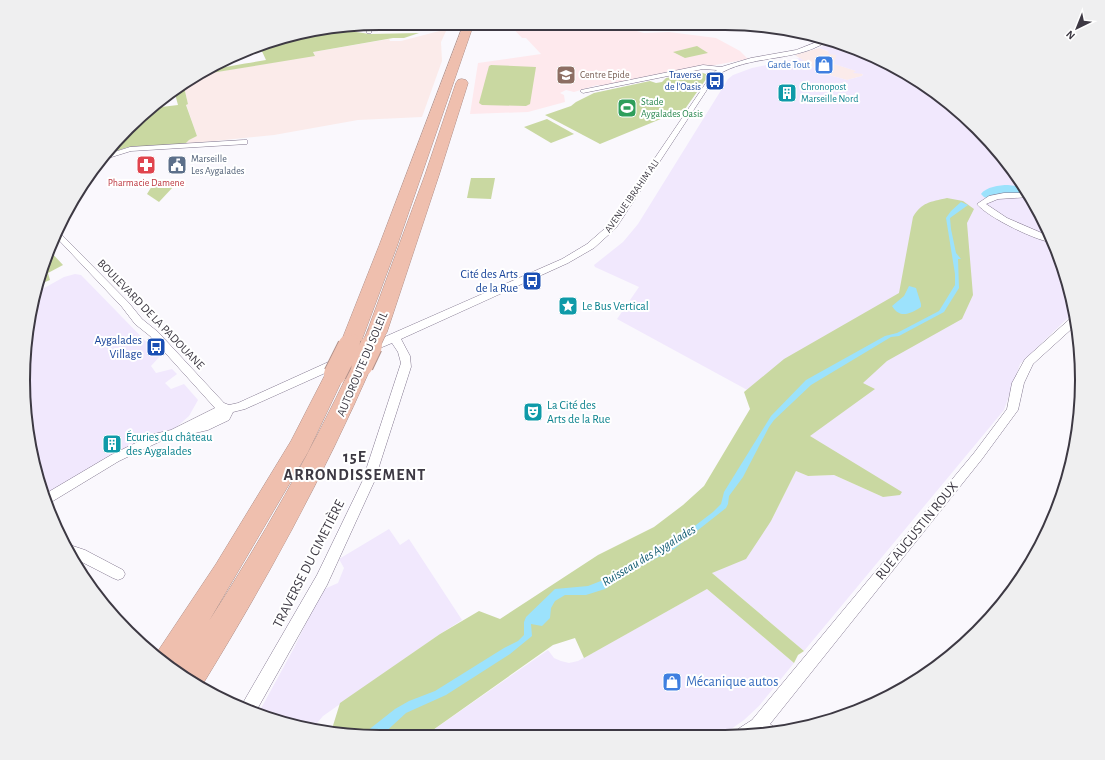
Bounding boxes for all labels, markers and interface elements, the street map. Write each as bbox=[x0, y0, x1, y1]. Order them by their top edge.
north arrow bbox=[1057, 8, 1097, 48]
text: N bbox=[1064, 28, 1077, 42]
shop icon: Garde Tout bbox=[813, 54, 835, 76]
place label: Garde Tout bbox=[767, 60, 811, 70]
school or university icon: Centre Epide bbox=[555, 64, 577, 86]
place label: Centre Epide bbox=[580, 70, 630, 80]
place label: Traverse de l'Oasis bbox=[665, 70, 701, 92]
bus stop icon: Traverse de l'Oasis bbox=[704, 70, 726, 92]
building icon: Chronopost Marseille Nord bbox=[776, 82, 798, 104]
place label: Chronopost Marseille Nord bbox=[801, 82, 858, 104]
sports icon: Stade Aygalades Oasis bbox=[616, 97, 638, 119]
place label: Stade Aygalades Oasis bbox=[641, 97, 703, 119]
pharmacy icon: Pharmacie Damene bbox=[135, 154, 157, 176]
public building icon: Marseille Les Aygalades bbox=[166, 154, 188, 176]
place label: Marseille Les Aygalades bbox=[191, 154, 245, 176]
street label: AVENUE IBRAHIM ALI bbox=[603, 158, 661, 234]
place label: Pharmacie Damene bbox=[108, 178, 185, 188]
street label: BOULEVARD DE LA PADOUANE bbox=[95, 257, 207, 371]
place label: Cité des Arts de la Rue bbox=[461, 268, 518, 294]
bus stop icon: Cité des Arts de la Rue bbox=[521, 270, 543, 292]
place icon: Le Bus Vertical bbox=[557, 295, 579, 317]
place label: Le Bus Vertical bbox=[582, 300, 649, 312]
street label: AUTOROUTE DU SOLEIL bbox=[335, 310, 389, 418]
place label: Aygalades Village bbox=[95, 334, 142, 360]
bus stop icon: Aygalades Village bbox=[145, 336, 167, 358]
place label: La Cité des Arts de la Rue bbox=[547, 399, 610, 425]
theatre icon: La Cité des Arts de la Rue bbox=[522, 401, 544, 423]
place label: Écuries du château des Aygalades bbox=[126, 430, 212, 458]
building icon: Écuries du château des Aygalades bbox=[101, 433, 123, 455]
district label: 15E ARRONDISSEMENT bbox=[284, 449, 426, 483]
street label: RUE AUGUSTIN ROUX bbox=[873, 479, 961, 583]
street label: TRAVERSE DU CIMETIÈRE bbox=[268, 496, 347, 630]
water label: Ruisseau des Aygalades bbox=[600, 523, 698, 589]
shop icon: Mécanique autos bbox=[661, 671, 683, 693]
place label: Mécanique autos bbox=[686, 675, 778, 689]

